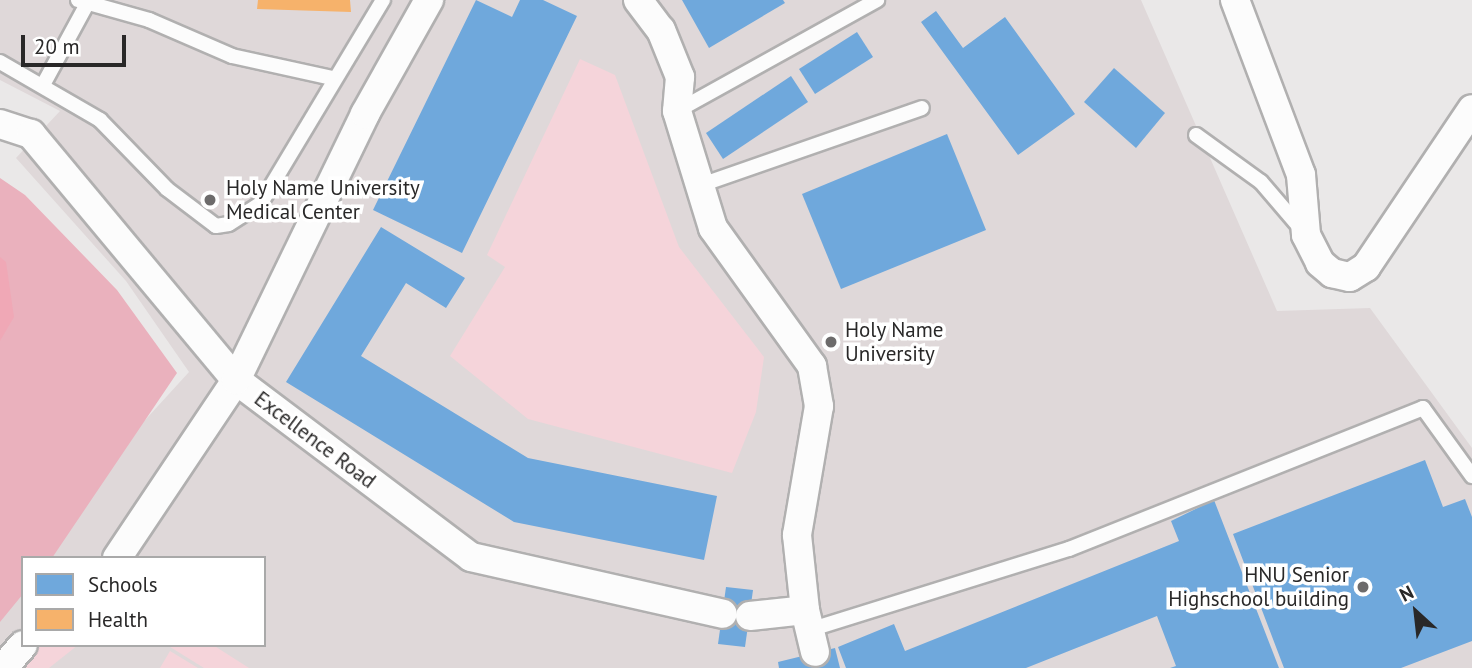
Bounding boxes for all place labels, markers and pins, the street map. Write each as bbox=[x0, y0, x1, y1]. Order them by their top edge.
place label: Holy Name University Medical Center bbox=[226, 175, 421, 225]
marker: Holy Name University Medical Center bbox=[200, 190, 220, 210]
place label: Holy Name University bbox=[845, 317, 944, 367]
marker: Holy Name University bbox=[823, 334, 839, 350]
place label: HNU Senior Highschool building bbox=[1168, 562, 1349, 612]
marker: HNU Senior Highschool building bbox=[1355, 579, 1371, 595]

